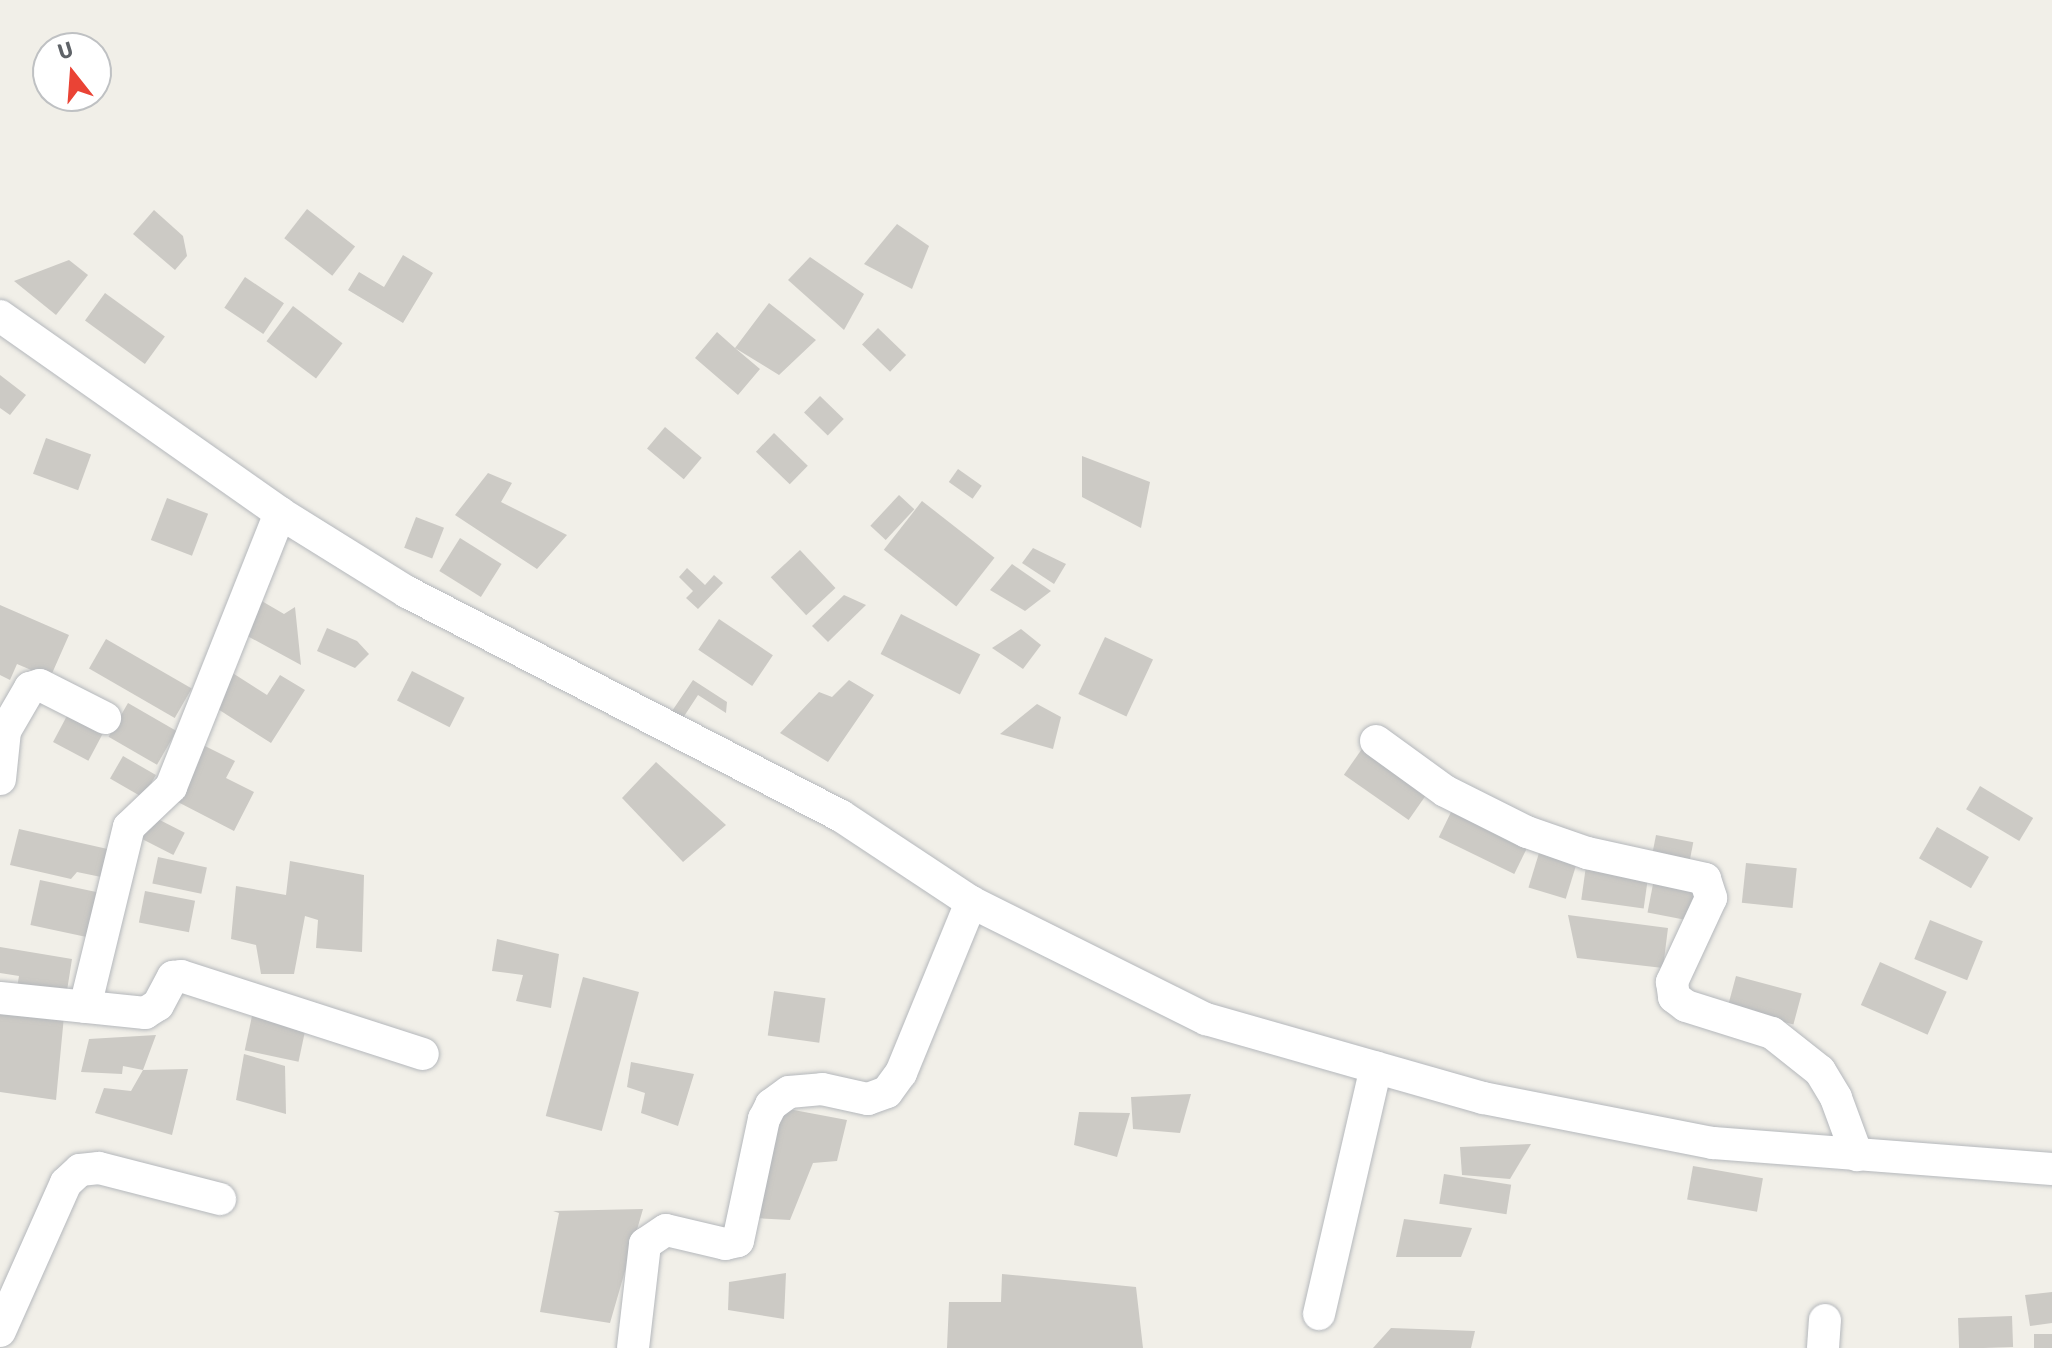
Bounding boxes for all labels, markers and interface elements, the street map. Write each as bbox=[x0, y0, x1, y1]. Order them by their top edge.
north arrow bbox=[32, 32, 112, 112]
text: U bbox=[54, 35, 76, 66]

